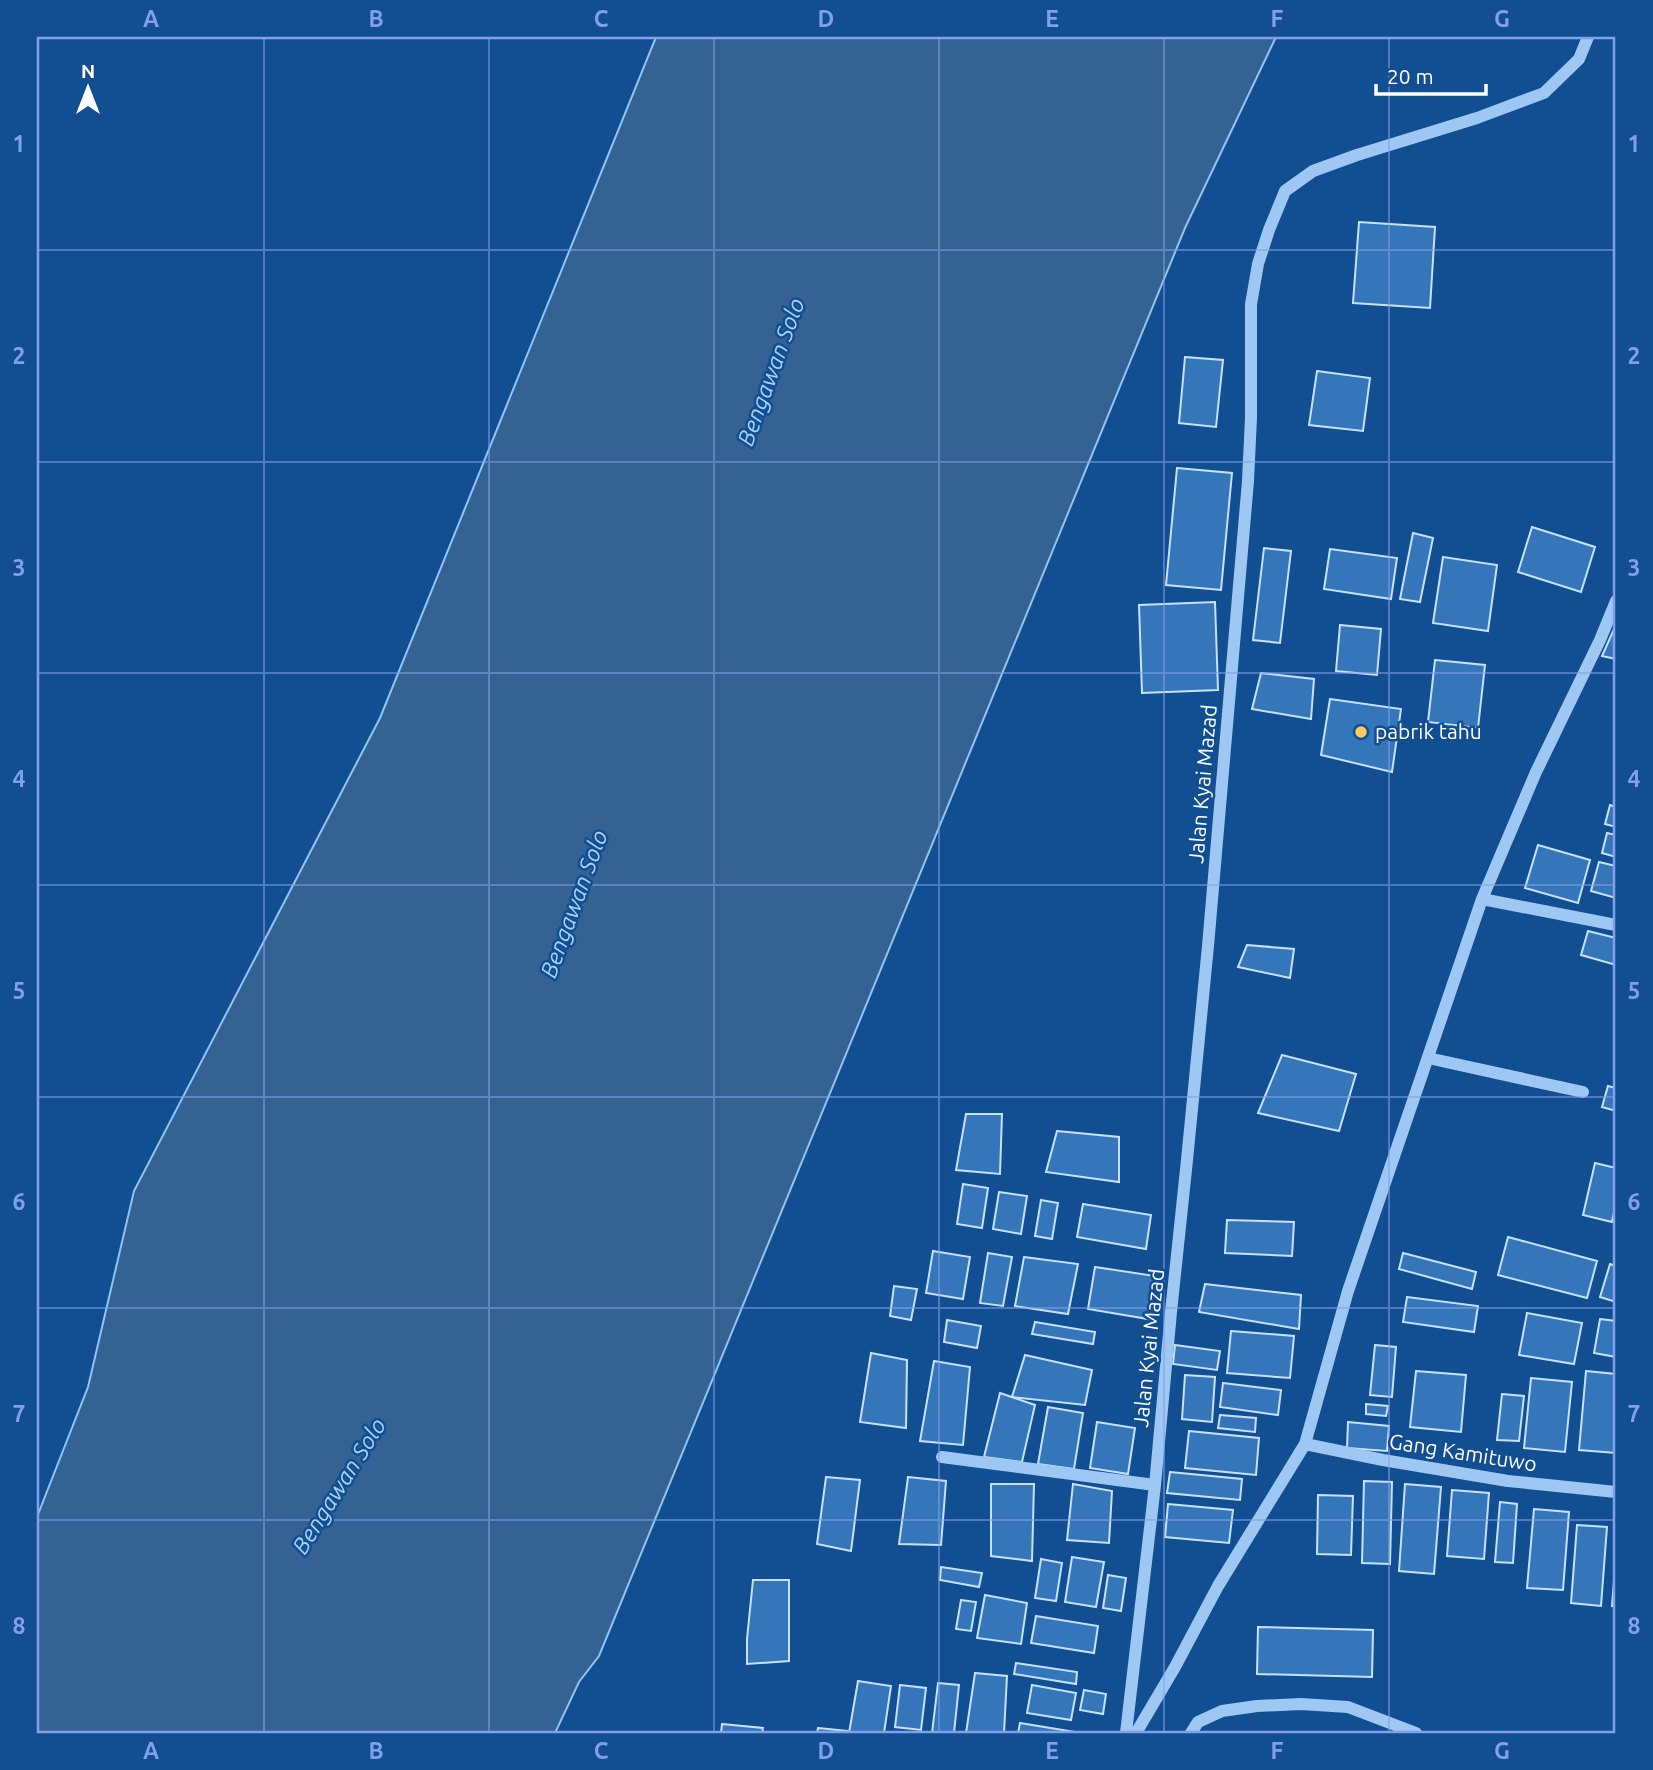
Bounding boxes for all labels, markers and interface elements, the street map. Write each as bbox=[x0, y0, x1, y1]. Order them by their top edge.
text: A bbox=[143, 6, 159, 31]
text: B bbox=[368, 6, 384, 31]
text: C bbox=[594, 6, 609, 31]
text: D bbox=[818, 6, 834, 31]
text: E bbox=[1045, 6, 1059, 31]
text: F bbox=[1271, 6, 1284, 31]
text: G bbox=[1494, 6, 1510, 31]
north arrow bbox=[52, 52, 122, 122]
scale bar bbox=[1376, 52, 1487, 96]
text: N bbox=[81, 60, 95, 82]
text: 20 m bbox=[1387, 64, 1434, 88]
text: 1 bbox=[13, 131, 25, 156]
text: 1 bbox=[1628, 131, 1640, 156]
water label: Bengawan Solo bbox=[732, 295, 809, 449]
text: 2 bbox=[13, 343, 25, 368]
text: 2 bbox=[1628, 343, 1640, 368]
text: 3 bbox=[13, 555, 25, 580]
text: 3 bbox=[1628, 555, 1640, 580]
street label: Jalan Kyai Mazad bbox=[1183, 703, 1221, 864]
place label: pabrik tahu bbox=[1375, 719, 1482, 743]
marker: pabrik tahu bbox=[1353, 724, 1369, 740]
text: 4 bbox=[13, 766, 26, 791]
text: 4 bbox=[1628, 766, 1641, 791]
water label: Bengawan Solo bbox=[535, 827, 612, 981]
text: 5 bbox=[13, 978, 25, 1003]
text: 5 bbox=[1628, 978, 1640, 1003]
text: 6 bbox=[13, 1189, 26, 1214]
text: 6 bbox=[1628, 1189, 1641, 1214]
street label: Jalan Kyai Mazad bbox=[1128, 1267, 1168, 1428]
text: 7 bbox=[13, 1401, 25, 1426]
text: 7 bbox=[1628, 1401, 1640, 1426]
water label: Bengawan Solo bbox=[287, 1413, 390, 1558]
street label: Gang Kamituwo bbox=[1388, 1428, 1539, 1476]
text: 8 bbox=[13, 1613, 25, 1638]
text: 8 bbox=[1628, 1613, 1640, 1638]
text: A bbox=[143, 1738, 159, 1763]
text: B bbox=[368, 1738, 384, 1763]
text: C bbox=[594, 1738, 609, 1763]
text: D bbox=[818, 1738, 834, 1763]
text: E bbox=[1045, 1738, 1059, 1763]
text: F bbox=[1271, 1738, 1284, 1763]
text: G bbox=[1494, 1738, 1510, 1763]

